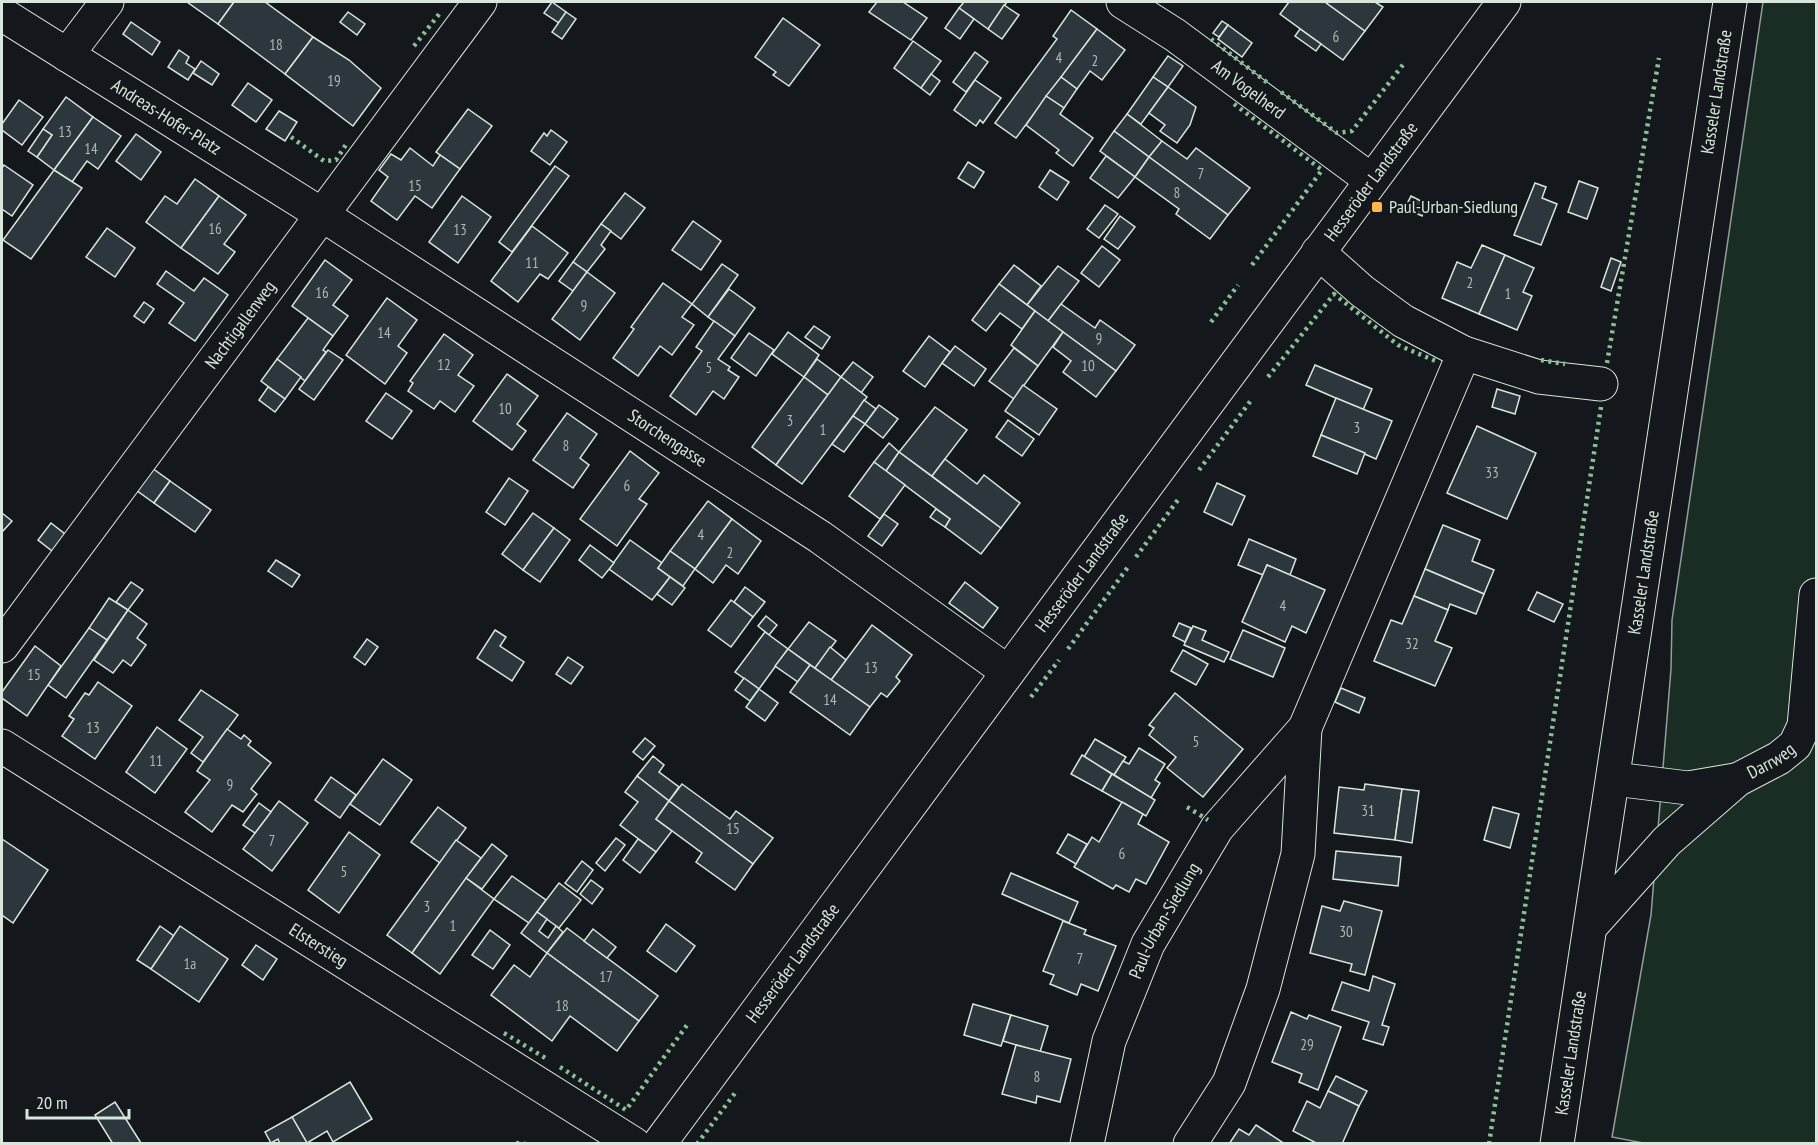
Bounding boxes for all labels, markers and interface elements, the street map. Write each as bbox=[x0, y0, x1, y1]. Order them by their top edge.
house number: 6 bbox=[1333, 27, 1340, 46]
street label: Kasseler Landstraße bbox=[1695, 28, 1737, 156]
house number: 18 bbox=[269, 35, 283, 54]
house number: 4 bbox=[1056, 48, 1063, 67]
house number: 2 bbox=[1092, 51, 1098, 70]
street label: Am Vogelherd bbox=[1207, 54, 1290, 124]
house number: 19 bbox=[327, 71, 341, 90]
street label: Andreas-Hofer-Platz bbox=[107, 74, 226, 160]
street label: Hesseröder Landstraße bbox=[1319, 117, 1422, 246]
house number: 13 bbox=[58, 122, 72, 141]
house number: 14 bbox=[84, 139, 98, 158]
house number: 7 bbox=[1198, 164, 1204, 183]
house number: 15 bbox=[408, 176, 422, 195]
house number: 8 bbox=[1174, 183, 1180, 202]
place label: Paul-Urban-Siedlung bbox=[1389, 195, 1518, 218]
marker: Paul-Urban-Siedlung bbox=[1370, 200, 1384, 214]
house number: 16 bbox=[208, 219, 222, 238]
house number: 13 bbox=[453, 220, 467, 239]
house number: 11 bbox=[525, 253, 539, 272]
house number: 2 bbox=[1467, 273, 1473, 292]
street label: Nachtigallenweg bbox=[200, 276, 280, 373]
house number: 16 bbox=[315, 283, 329, 302]
house number: 1 bbox=[1505, 284, 1511, 303]
house number: 9 bbox=[581, 296, 587, 315]
house number: 14 bbox=[377, 323, 391, 342]
house number: 9 bbox=[1096, 329, 1102, 348]
house number: 12 bbox=[437, 355, 451, 374]
house number: 10 bbox=[1081, 356, 1095, 375]
house number: 5 bbox=[706, 358, 712, 377]
house number: 10 bbox=[498, 399, 512, 418]
street label: Storchengasse bbox=[624, 404, 711, 472]
house number: 3 bbox=[787, 411, 793, 430]
house number: 3 bbox=[1354, 418, 1360, 437]
house number: 1 bbox=[820, 420, 826, 439]
house number: 8 bbox=[563, 436, 569, 455]
house number: 33 bbox=[1485, 463, 1499, 482]
house number: 6 bbox=[624, 476, 631, 495]
street label: Hesseröder Landstraße bbox=[1030, 508, 1133, 636]
street label: Kasseler Landstraße bbox=[1622, 509, 1664, 636]
house number: 4 bbox=[698, 525, 705, 544]
house number: 2 bbox=[727, 543, 733, 562]
house number: 4 bbox=[1280, 596, 1287, 615]
house number: 32 bbox=[1405, 634, 1419, 653]
house number: 13 bbox=[864, 658, 878, 677]
house number: 15 bbox=[27, 665, 41, 684]
house number: 14 bbox=[823, 690, 837, 709]
house number: 13 bbox=[86, 718, 100, 737]
house number: 5 bbox=[1193, 732, 1199, 751]
street label: Darrweg bbox=[1743, 737, 1800, 784]
house number: 11 bbox=[149, 751, 163, 770]
house number: 9 bbox=[227, 775, 233, 794]
house number: 31 bbox=[1361, 801, 1375, 820]
house number: 15 bbox=[726, 819, 740, 838]
house number: 7 bbox=[269, 831, 275, 850]
house number: 6 bbox=[1119, 844, 1126, 863]
street label: Paul-Urban-Siedlung bbox=[1123, 858, 1205, 982]
house number: 5 bbox=[341, 862, 347, 881]
house number: 3 bbox=[424, 897, 430, 916]
street label: Hesseröder Landstraße bbox=[741, 899, 844, 1027]
house number: 1 bbox=[450, 916, 456, 935]
street label: Elsterstieg bbox=[285, 918, 352, 972]
house number: 30 bbox=[1339, 922, 1353, 941]
house number: 7 bbox=[1077, 949, 1083, 968]
house number: 1a bbox=[184, 954, 196, 973]
house number: 17 bbox=[599, 967, 613, 986]
street label: Kasseler Landstraße bbox=[1550, 989, 1591, 1117]
house number: 18 bbox=[555, 996, 569, 1015]
house number: 29 bbox=[1300, 1035, 1314, 1054]
house number: 8 bbox=[1034, 1067, 1040, 1086]
scale bar bbox=[27, 1082, 129, 1120]
text: 20 m bbox=[36, 1091, 68, 1114]

